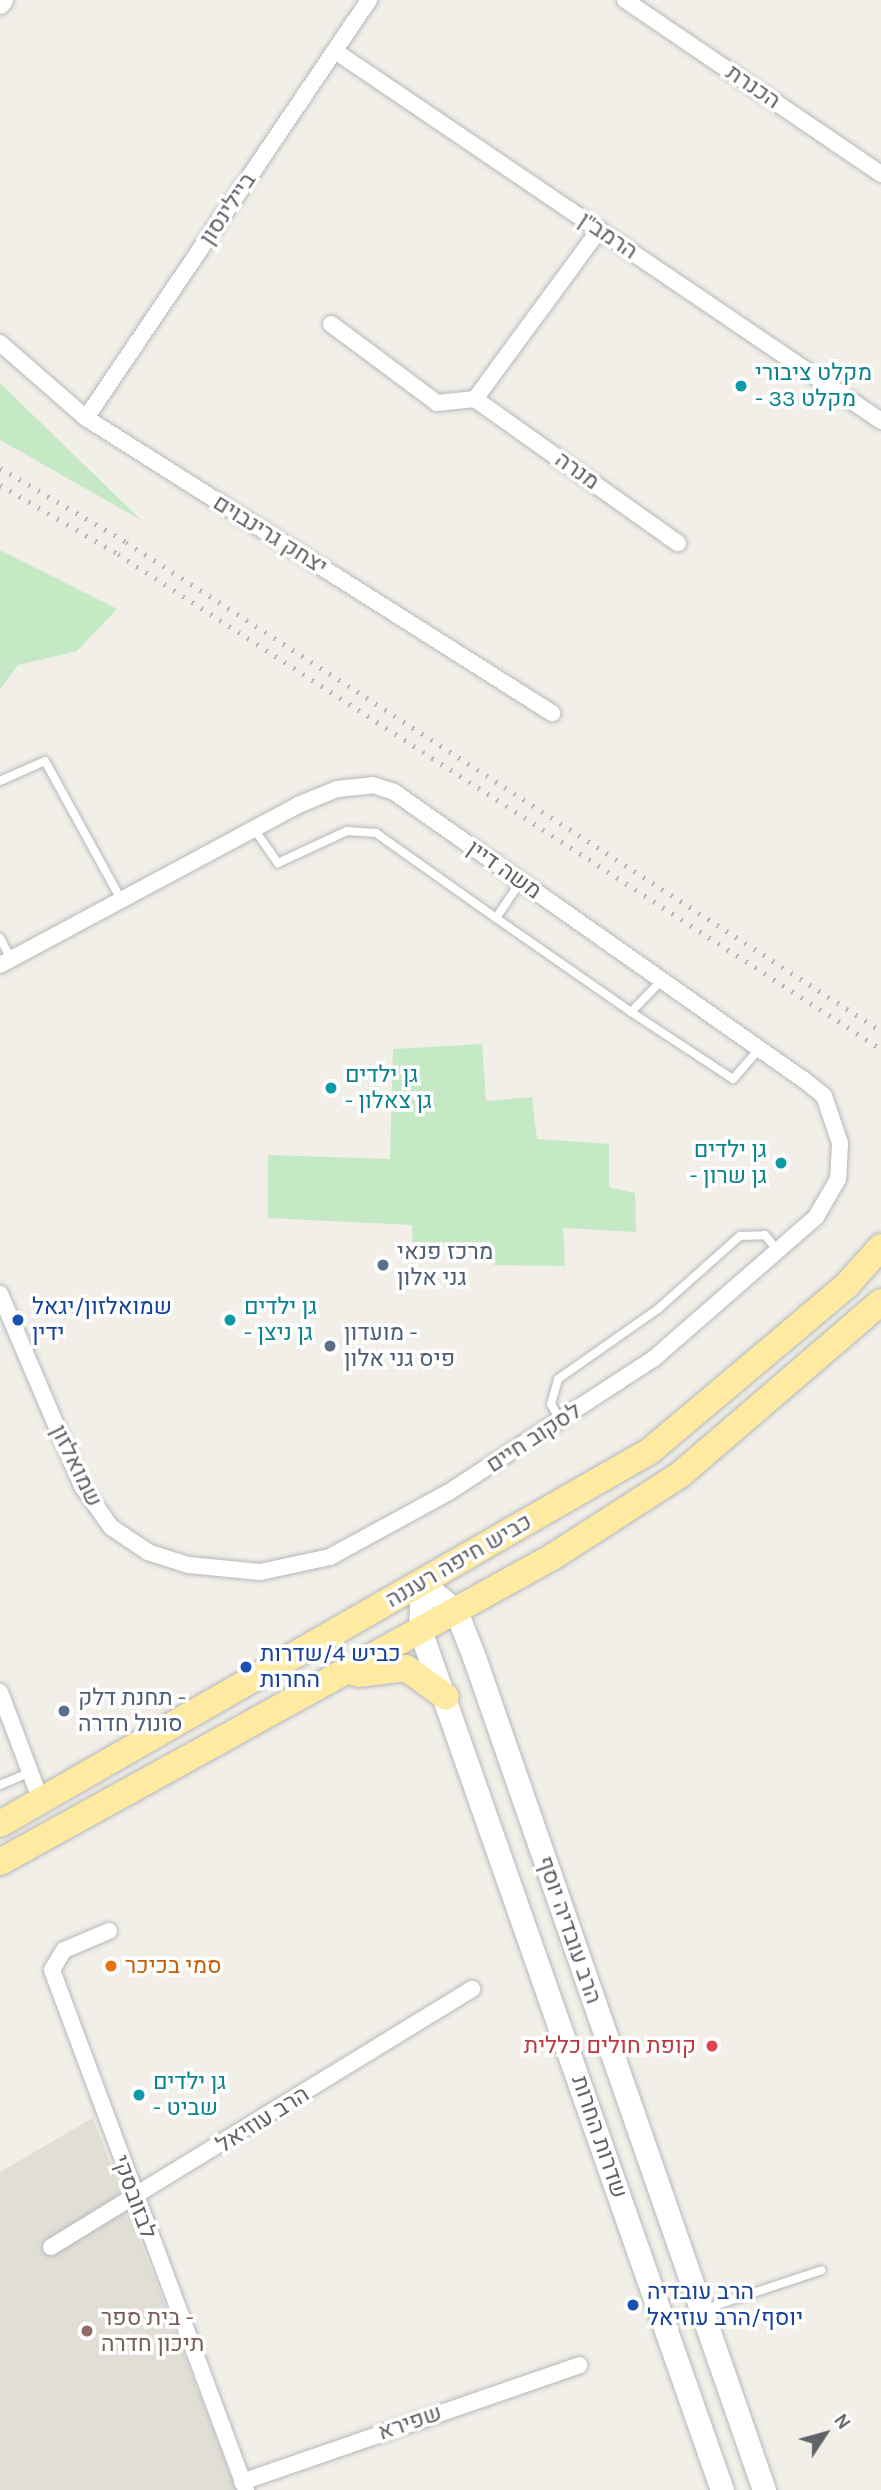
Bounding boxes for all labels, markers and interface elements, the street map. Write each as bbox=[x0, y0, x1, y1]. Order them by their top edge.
street label: הכנרת bbox=[720, 59, 786, 115]
street label: ביילינסון bbox=[194, 168, 262, 250]
street label: הרמב"ן bbox=[573, 206, 643, 266]
place label: מקלט ציבורי - מקלט 33 bbox=[755, 359, 872, 413]
marker: מקלט ציבורי - מקלט 33 bbox=[733, 378, 749, 394]
street label: מנרה bbox=[550, 446, 604, 496]
street label: יצחק גרינבוים bbox=[208, 489, 332, 581]
street label: משה דיין bbox=[462, 835, 546, 905]
place label: גן ילדים - גן צאלון bbox=[345, 1061, 432, 1115]
marker: גן ילדים - גן צאלון bbox=[323, 1080, 339, 1096]
place label: גן ילדים - גן שרון bbox=[690, 1136, 767, 1190]
marker: גן ילדים - גן שרון bbox=[773, 1155, 789, 1171]
place label: מרכז פנאי גני אלון bbox=[397, 1238, 493, 1292]
marker: מרכז פנאי גני אלון bbox=[375, 1257, 391, 1273]
place label: שמואלזון/יגאל ידין bbox=[32, 1293, 172, 1347]
place label: גן ילדים - גן ניצן bbox=[244, 1293, 317, 1347]
marker: שמואלזון/יגאל ידין bbox=[10, 1312, 26, 1328]
marker: גן ילדים - גן ניצן bbox=[222, 1312, 238, 1328]
place label: מועדון - פיס גני אלון bbox=[344, 1319, 455, 1373]
marker: מועדון - פיס גני אלון bbox=[322, 1338, 338, 1354]
street label: לסקוב חיים bbox=[481, 1397, 587, 1479]
street label: שמואלזון bbox=[44, 1421, 108, 1511]
street label: כביש חיפה רעננה bbox=[381, 1508, 537, 1614]
place label: כביש 4/שדרות החרות bbox=[260, 1640, 401, 1694]
marker: כביש 4/שדרות החרות bbox=[238, 1659, 254, 1675]
place label: תחנת דלק - סונול חדרה bbox=[78, 1684, 186, 1738]
marker: תחנת דלק - סונול חדרה bbox=[56, 1703, 72, 1719]
street label: הרב עובדיה יוסף bbox=[531, 1852, 607, 2008]
place label: סמי בכיכר bbox=[125, 1952, 222, 1980]
marker: סמי בכיכר bbox=[103, 1958, 119, 1974]
place label: קופת חולים כללית bbox=[524, 2032, 696, 2060]
marker: קופת חולים כללית bbox=[702, 2036, 722, 2056]
place label: גן ילדים - שביט bbox=[153, 2068, 226, 2122]
street label: שדרות החרות bbox=[565, 2072, 633, 2202]
street label: הרב עוזיאל bbox=[212, 2081, 314, 2159]
marker: גן ילדים - שביט bbox=[131, 2087, 147, 2103]
street label: לבזובסקי bbox=[106, 2151, 162, 2243]
place label: הרב עובדיה יוסף/הרב עוזיאל bbox=[647, 2278, 803, 2332]
marker: הרב עובדיה יוסף/הרב עוזיאל bbox=[625, 2297, 641, 2313]
place label: בית ספר - תיכון חדרה bbox=[101, 2304, 204, 2358]
marker: בית ספר - תיכון חדרה bbox=[79, 2323, 95, 2339]
street label: שפירא bbox=[374, 2399, 446, 2447]
north arrow bbox=[790, 2399, 860, 2469]
text: N bbox=[829, 2410, 855, 2434]

